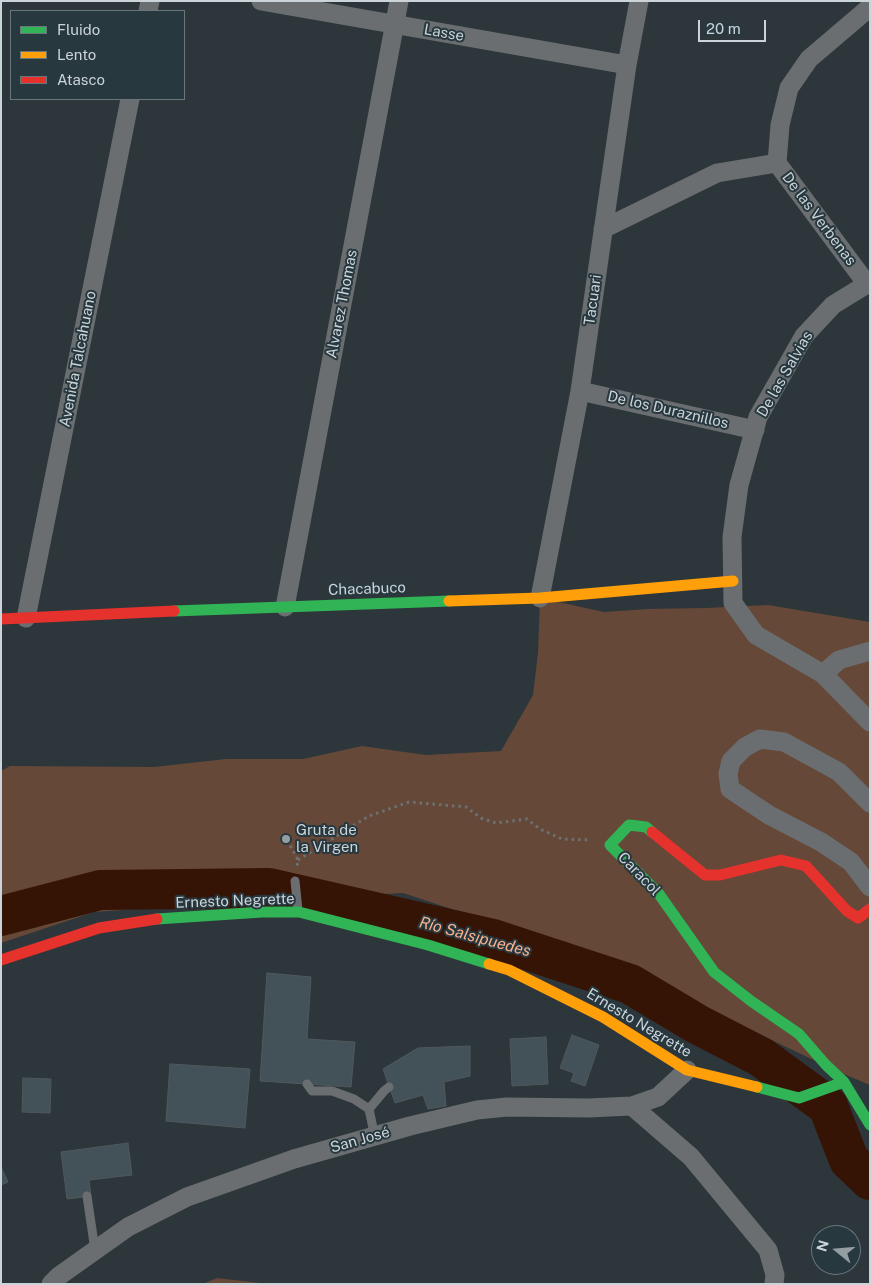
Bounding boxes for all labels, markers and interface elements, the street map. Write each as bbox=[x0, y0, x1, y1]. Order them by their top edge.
legend bbox=[10, 10, 185, 100]
scale bar bbox=[701, 10, 768, 42]
text: 20 m bbox=[706, 20, 741, 37]
text: Fluido bbox=[57, 21, 100, 38]
street label: Lasse bbox=[423, 21, 465, 45]
text: Lento bbox=[57, 46, 96, 63]
text: Atasco bbox=[57, 71, 105, 88]
street label: De las Verbenas bbox=[778, 169, 860, 269]
street label: Alvarez Thomas bbox=[323, 248, 361, 360]
street label: Tacuari bbox=[581, 273, 605, 327]
street label: Avenida Talcahuano bbox=[56, 289, 100, 429]
street label: De las Salvias bbox=[753, 328, 817, 420]
street label: De los Duraznillos bbox=[606, 387, 730, 433]
street label: Chacabuco bbox=[328, 579, 406, 599]
place label: Gruta de la Virgen bbox=[296, 821, 358, 856]
marker: Gruta de la Virgen bbox=[280, 833, 292, 845]
street label: Caracol bbox=[614, 848, 664, 900]
street label: Ernesto Negrette bbox=[175, 890, 295, 912]
water label: Río Salsipuedes bbox=[417, 913, 533, 961]
street label: Ernesto Negrette bbox=[583, 985, 695, 1061]
street label: San José bbox=[328, 1123, 392, 1157]
north arrow bbox=[811, 1225, 861, 1275]
text: N bbox=[813, 1238, 832, 1253]

